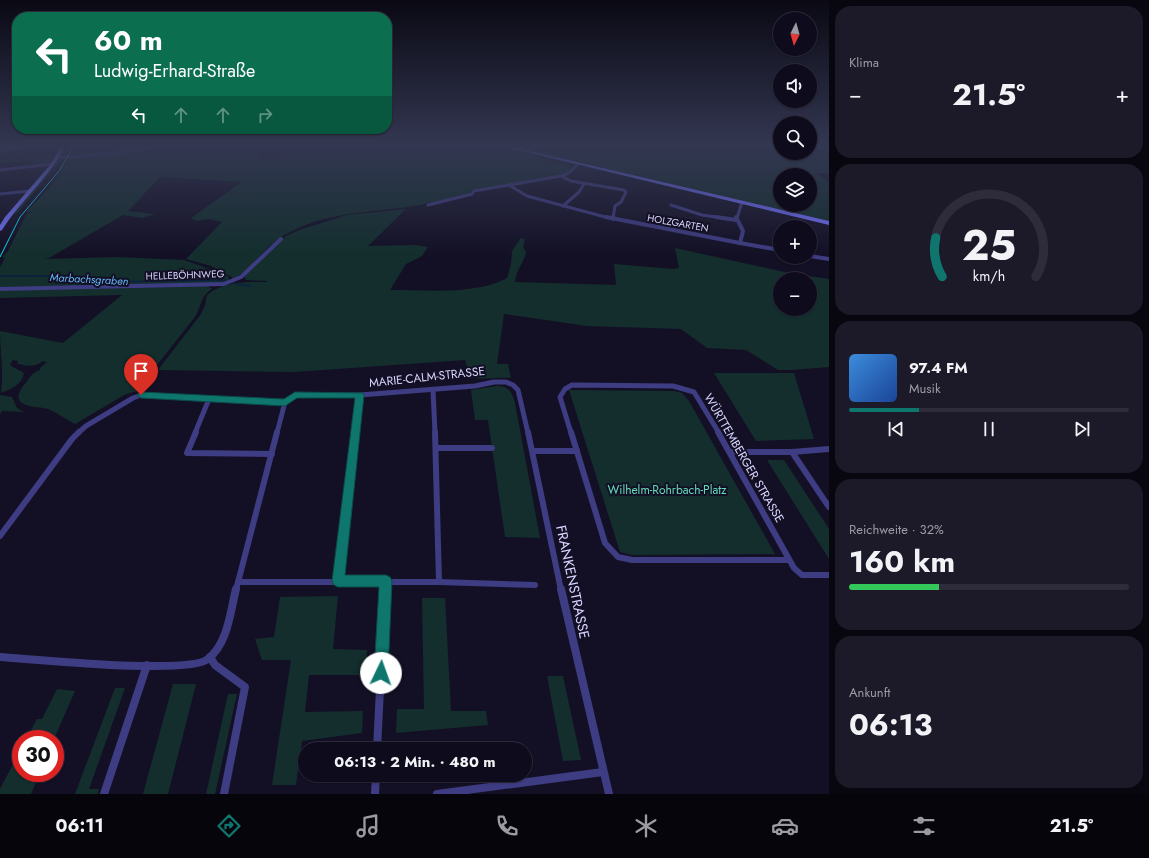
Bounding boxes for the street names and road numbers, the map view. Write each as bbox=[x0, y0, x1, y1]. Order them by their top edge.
street label: HOLZGARTEN bbox=[646, 210, 710, 236]
street label: HELLEBÖHNWEG bbox=[145, 266, 225, 284]
street label: MARIE-CALM-STRASSE bbox=[368, 362, 486, 392]
street label: WÜRTTEMBERGER STRASSE bbox=[700, 390, 788, 526]
street label: FRANKENSTRASSE bbox=[551, 523, 595, 641]

